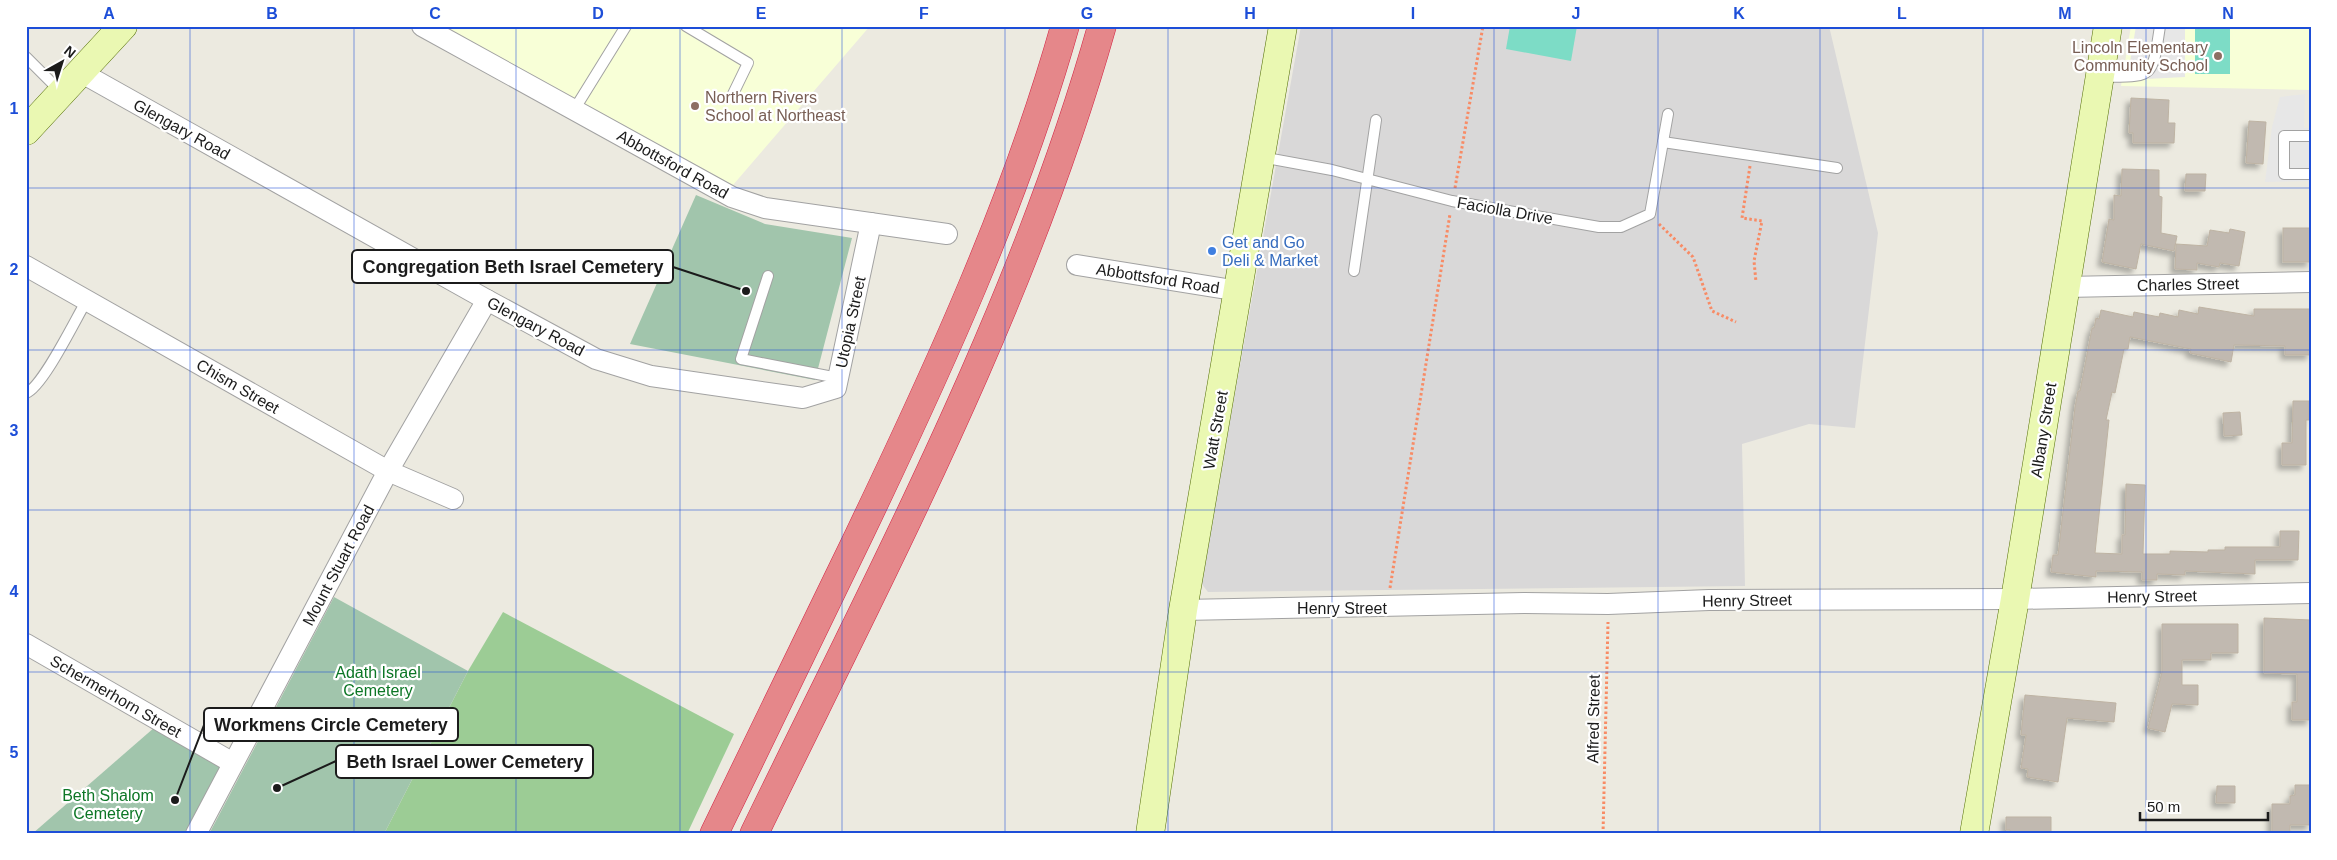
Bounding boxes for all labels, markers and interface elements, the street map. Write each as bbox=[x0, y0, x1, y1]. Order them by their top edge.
text: A bbox=[103, 5, 115, 22]
text: B bbox=[266, 5, 278, 22]
text: C bbox=[429, 5, 441, 22]
text: D bbox=[592, 5, 604, 22]
text: E bbox=[756, 5, 767, 22]
text: F bbox=[919, 5, 929, 22]
text: G bbox=[1081, 5, 1093, 22]
text: H bbox=[1244, 5, 1256, 22]
text: I bbox=[1411, 5, 1415, 22]
text: J bbox=[1572, 5, 1580, 22]
text: K bbox=[1733, 5, 1745, 22]
text: L bbox=[1897, 5, 1907, 22]
text: M bbox=[2058, 5, 2072, 22]
text: N bbox=[2222, 5, 2234, 22]
north arrow bbox=[38, 38, 88, 88]
place label: Lincoln Elementary Community School bbox=[2072, 39, 2208, 74]
text: N bbox=[61, 42, 79, 61]
marker: Lincoln Elementary Community School bbox=[2212, 50, 2224, 62]
place label: Northern Rivers School at Northeast bbox=[705, 89, 846, 124]
street label: Glengary Road bbox=[131, 96, 233, 163]
text: 1 bbox=[10, 100, 19, 117]
marker: Northern Rivers School at Northeast bbox=[689, 100, 701, 112]
street label: Abbottsford Road bbox=[614, 127, 731, 202]
street label: Faciolla Drive bbox=[1456, 194, 1554, 227]
place label: Get and Go Deli & Market bbox=[1222, 234, 1319, 269]
marker: Get and Go Deli & Market bbox=[1206, 245, 1218, 257]
callout: Congregation Beth Israel Cemetery bbox=[352, 250, 673, 283]
text: Congregation Beth Israel Cemetery bbox=[362, 257, 664, 277]
street label: Abbottsford Road bbox=[1095, 260, 1221, 297]
text: 2 bbox=[10, 261, 19, 278]
street label: Utopia Street bbox=[832, 274, 869, 370]
street label: Charles Street bbox=[2137, 275, 2240, 294]
street label: Glengary Road bbox=[484, 294, 587, 359]
street label: Chism Street bbox=[193, 356, 283, 417]
street label: Albany Street bbox=[2028, 381, 2059, 479]
street label: Watt Street bbox=[1200, 389, 1231, 471]
text: 3 bbox=[10, 422, 19, 439]
street label: Mount Stuart Road bbox=[299, 502, 377, 629]
text: 4 bbox=[10, 583, 19, 600]
street label: Henry Street bbox=[2107, 587, 2198, 606]
street label: Henry Street bbox=[1702, 591, 1793, 610]
street label: Henry Street bbox=[1297, 600, 1387, 617]
street label: Schermerhorn Street bbox=[47, 652, 185, 741]
park label: Adath Israel Cemetery bbox=[335, 664, 421, 699]
street label: Alfred Street bbox=[1584, 674, 1603, 764]
callout: Workmens Circle Cemetery bbox=[204, 708, 458, 741]
text: Workmens Circle Cemetery bbox=[214, 715, 448, 735]
text: 5 bbox=[10, 744, 19, 761]
callout: Beth Israel Lower Cemetery bbox=[336, 745, 593, 778]
text: Beth Israel Lower Cemetery bbox=[346, 752, 584, 772]
park label: Beth Shalom Cemetery bbox=[62, 787, 154, 822]
scale bar bbox=[2140, 790, 2267, 822]
text: 50 m bbox=[2147, 798, 2180, 815]

